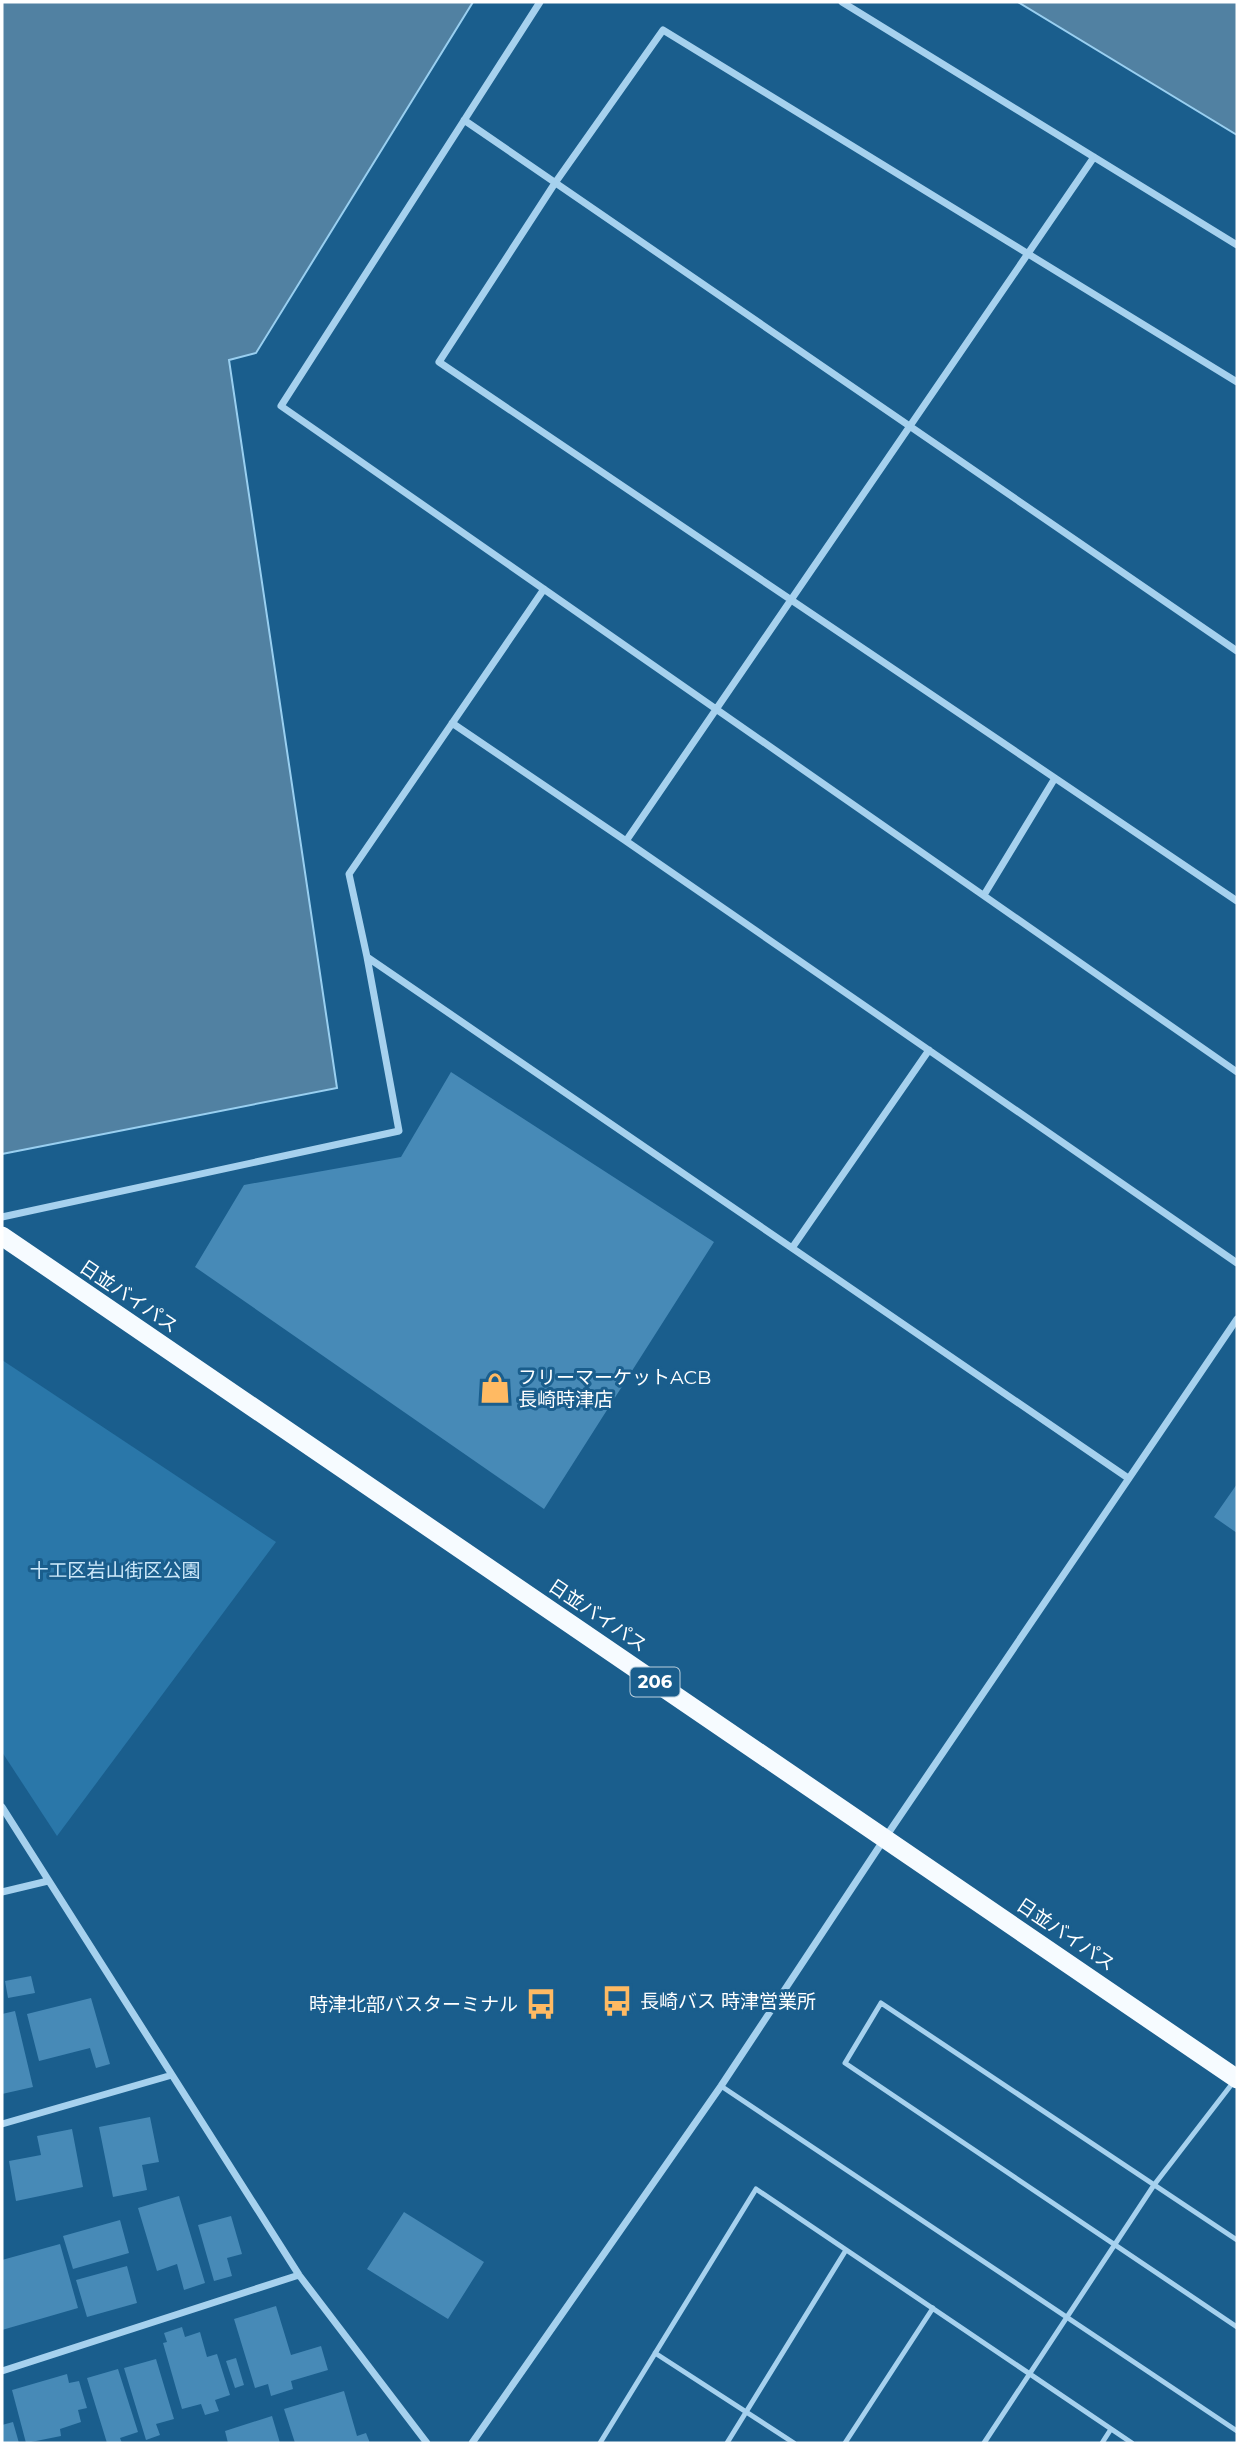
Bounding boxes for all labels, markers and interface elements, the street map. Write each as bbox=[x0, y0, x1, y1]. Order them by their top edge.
street label: 日並バイパス bbox=[75, 1255, 182, 1338]
place label: フリーマーケットACB 長崎時津店 bbox=[518, 1366, 711, 1411]
shop icon: フリーマーケットACB 長崎時津店 bbox=[478, 1371, 512, 1405]
park label: 十工区岩山街区公園 bbox=[29, 1559, 201, 1582]
street label: 日並バイパス bbox=[544, 1574, 651, 1657]
road number: 206 bbox=[630, 1667, 680, 1696]
street label: 日並バイパス bbox=[1012, 1893, 1119, 1976]
bus stop icon: 長崎バス 時津営業所 bbox=[600, 1984, 634, 2018]
bus stop icon: 時津北部バスターミナル bbox=[524, 1987, 558, 2021]
place label: 長崎バス 時津営業所 bbox=[640, 1990, 816, 2013]
place label: 時津北部バスターミナル bbox=[309, 1993, 518, 2016]

